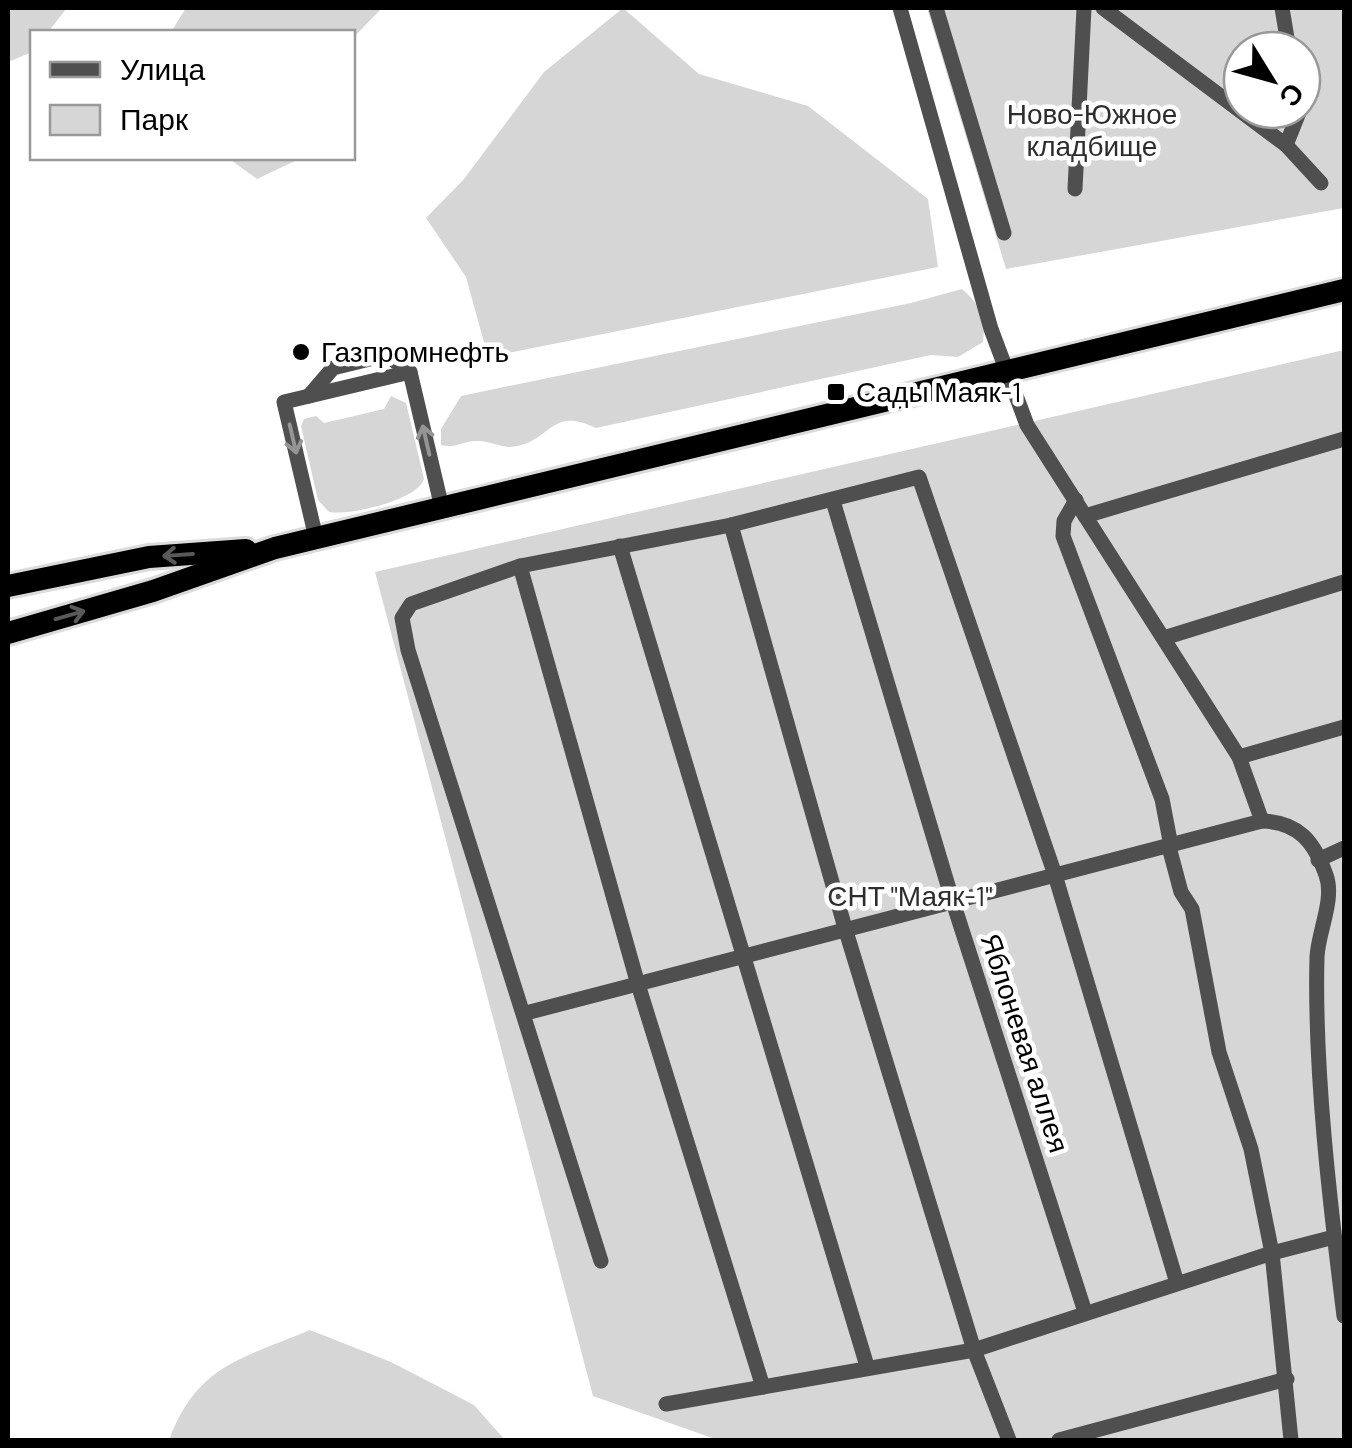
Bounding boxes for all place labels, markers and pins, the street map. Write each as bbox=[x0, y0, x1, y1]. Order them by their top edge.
place label: Газпромнефть bbox=[321, 334, 509, 368]
marker: Газпромнефть bbox=[290, 341, 312, 363]
place label: Сады Маяк-1 bbox=[856, 374, 1022, 408]
marker: Сады Маяк-1 bbox=[825, 381, 847, 403]

